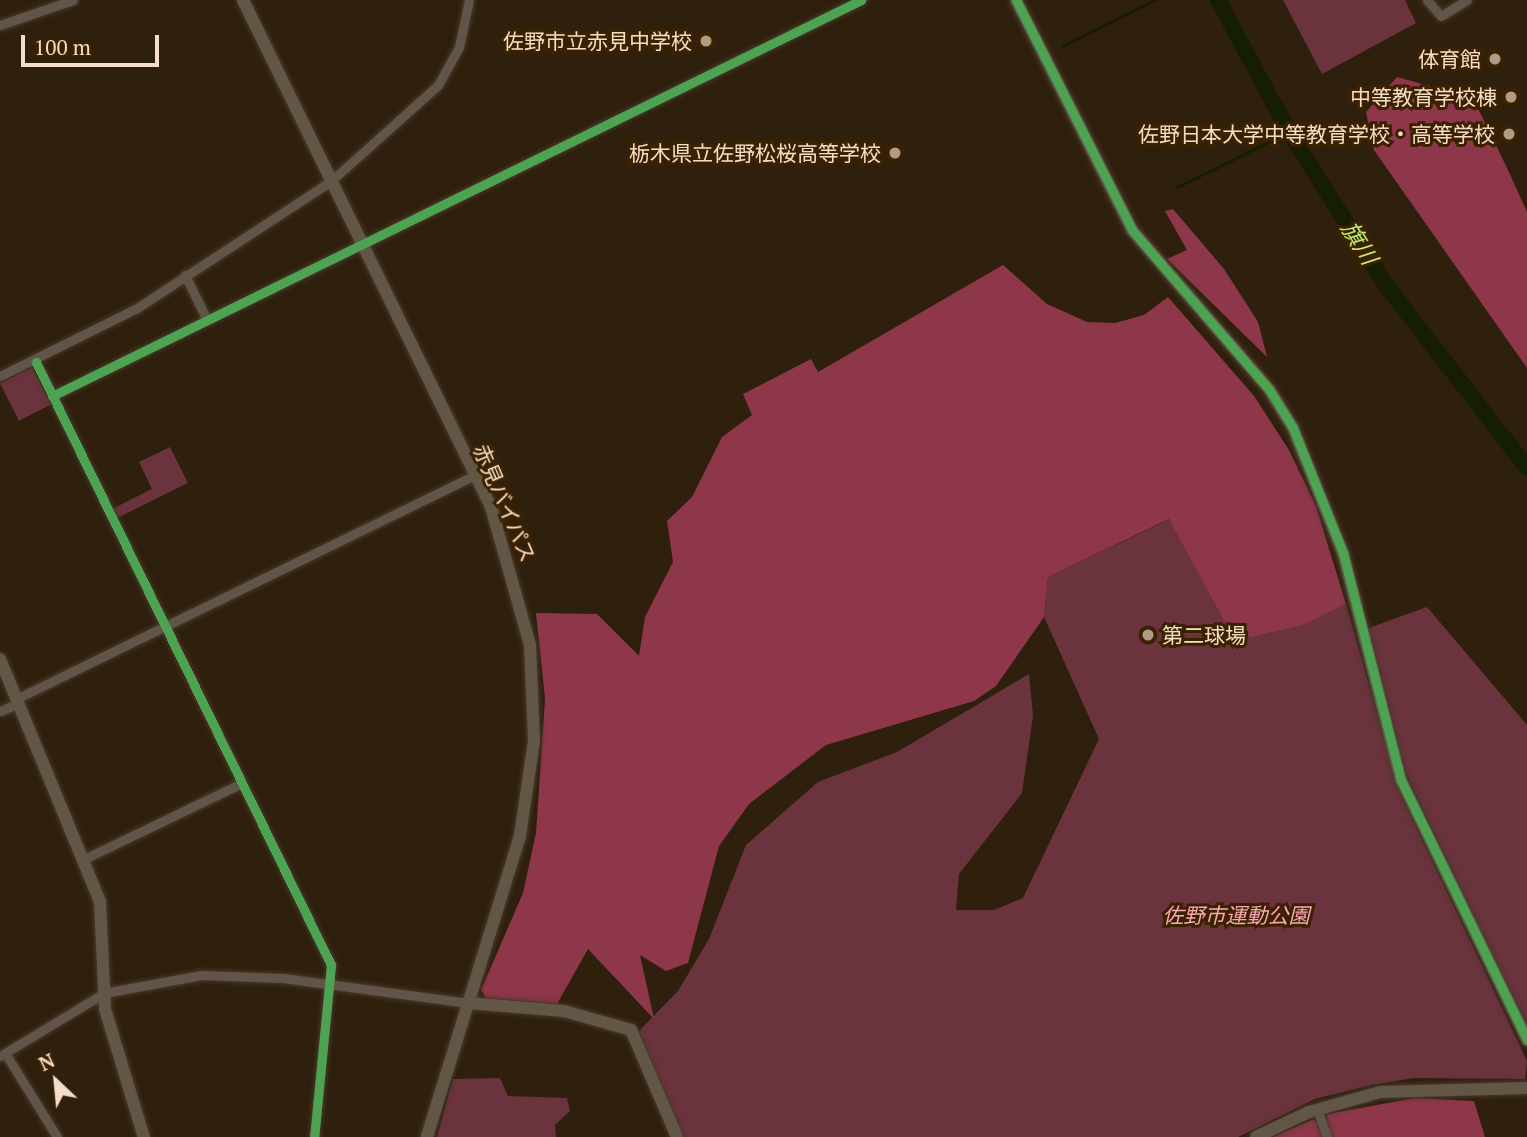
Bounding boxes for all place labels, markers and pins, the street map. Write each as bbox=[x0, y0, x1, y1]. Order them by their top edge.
place label: 佐野市立赤見中学校 bbox=[503, 28, 692, 54]
marker: 佐野市立赤見中学校 bbox=[698, 33, 714, 49]
place label: 体育館 bbox=[1418, 46, 1481, 72]
marker: 体育館 bbox=[1487, 51, 1503, 67]
place label: 中等教育学校棟 bbox=[1350, 84, 1497, 110]
marker: 中等教育学校棟 bbox=[1503, 89, 1519, 105]
place label: 佐野日本大学中等教育学校・高等学校 bbox=[1138, 121, 1495, 147]
marker: 佐野日本大学中等教育学校・高等学校 bbox=[1501, 126, 1517, 142]
place label: 栃木県立佐野松桜高等学校 bbox=[629, 140, 881, 166]
marker: 栃木県立佐野松桜高等学校 bbox=[887, 145, 903, 161]
place label: 第二球場 bbox=[1162, 622, 1246, 648]
marker: 第二球場 bbox=[1140, 627, 1156, 643]

